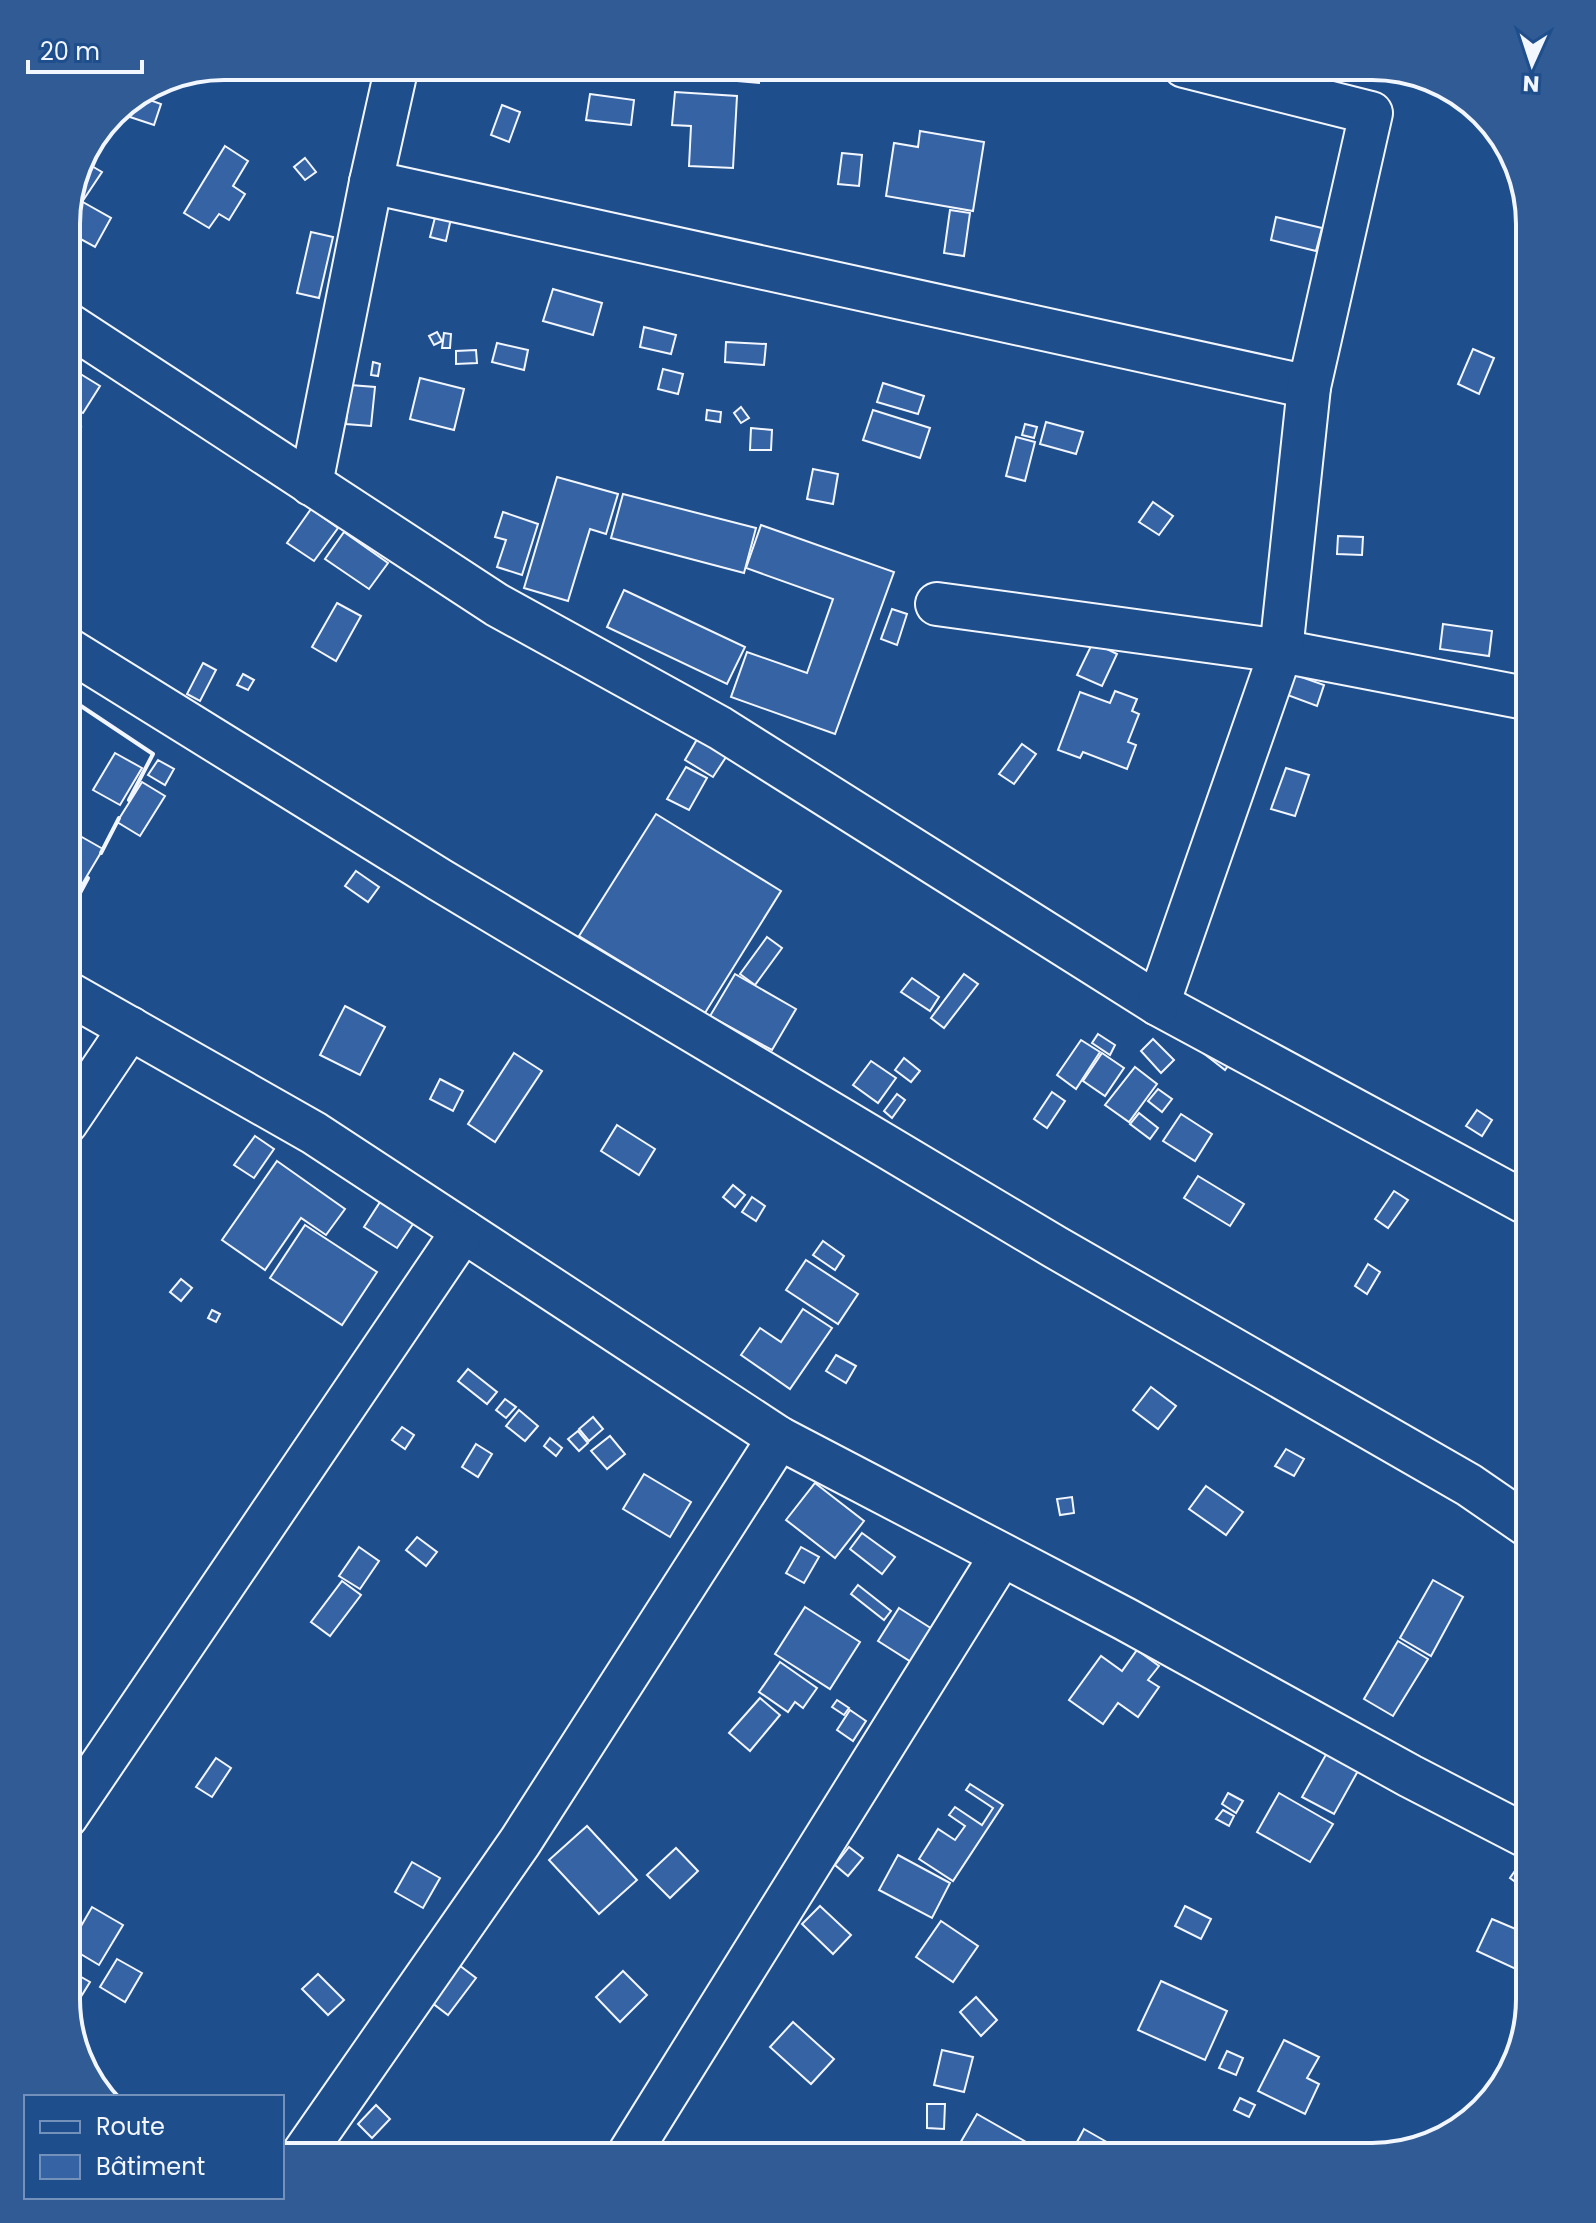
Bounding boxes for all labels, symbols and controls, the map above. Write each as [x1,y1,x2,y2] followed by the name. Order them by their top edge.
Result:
[28,24,142,74] scale bar
[1492,24,1572,104] north arrow
[40,35,100,68] text: 20 m
[1522,68,1540,99] text: N
[24,2095,284,2199] legend
[96,2110,165,2143] text: Route
[96,2150,205,2183] text: Bâtiment

